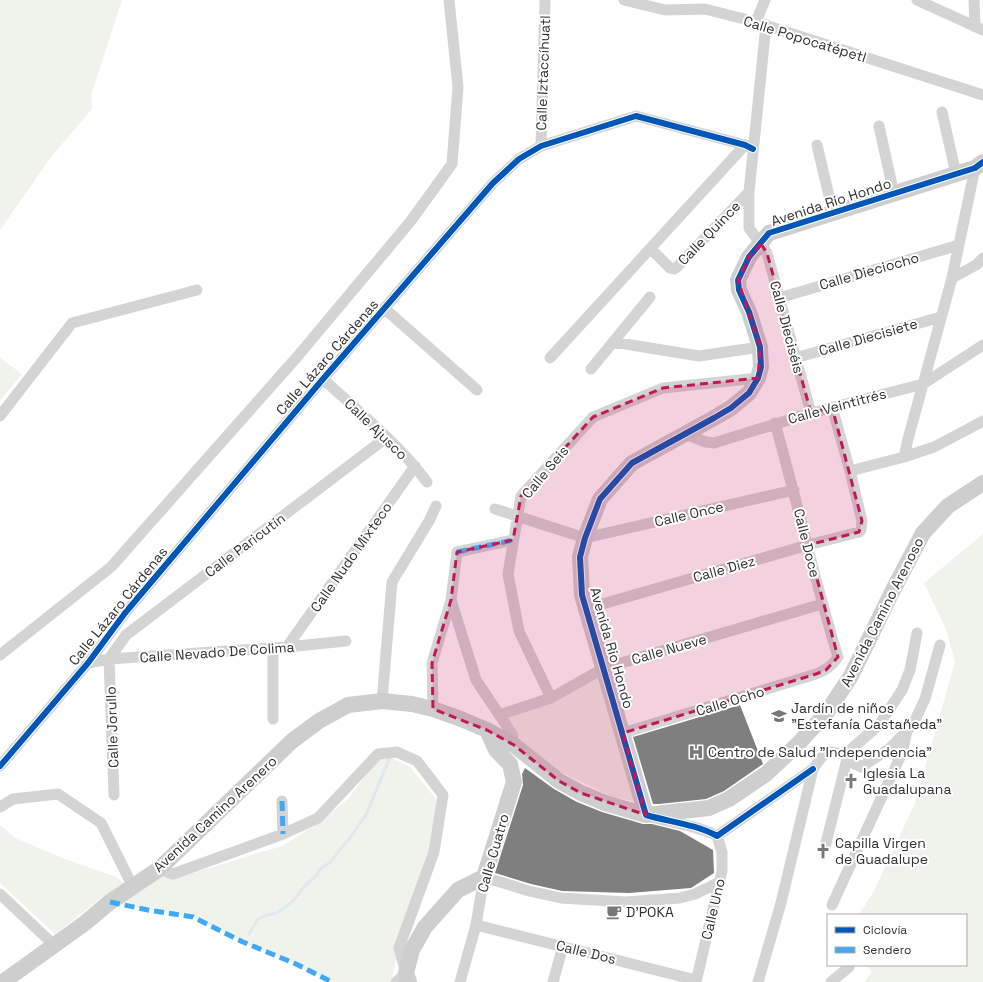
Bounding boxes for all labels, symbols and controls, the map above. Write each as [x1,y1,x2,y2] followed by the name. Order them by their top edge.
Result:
[741,12,869,66] street label: Calle Popocatépetl
[532,15,554,131] street label: Calle Iztaccíhuatl
[769,174,893,230] street label: Avenida Río Hondo
[674,197,744,269] street label: Calle Quince
[817,248,921,294] street label: Calle Dieciocho
[766,279,808,375] street label: Calle Dieciséis
[272,295,382,419] street label: Calle Lázaro Cárdenas
[817,314,919,360] street label: Calle Diecisiete
[786,384,888,428] street label: Calle Veintitrés
[341,394,411,464] street label: Calle Ajusco
[518,442,572,502] street label: Calle Seis
[653,497,725,531] street label: Calle Once
[306,498,396,616] street label: Calle Nudo Mixteco
[790,507,824,579] street label: Calle Doce
[201,509,289,581] street label: Calle Paricutín
[836,534,928,690] street label: Avenida Camino Arenoso
[65,543,171,669] street label: Calle Lázaro Cárdenas
[691,552,757,586] street label: Calle Diez
[586,585,638,711] street label: Avenida Río Hondo
[629,630,709,668] street label: Calle Nueve
[139,638,295,666] street label: Calle Nevado De Colima
[694,682,766,720] street label: Calle Ocho
[102,686,122,768] street label: Calle Jorullo
[791,699,942,733] place label: Jardín de niños "Estefanía Castañeda"
[770,707,788,725] school or university icon: Jardín de niños "Estefanía Castañeda"
[687,743,705,761] hospital icon: Centro de Salud "Independencia"
[708,743,932,761] place label: Centro de Salud "Independencia"
[149,752,281,876] street label: Avenida Camino Arenero
[863,764,951,798] place label: Iglesia La Guadalupana
[842,772,860,790] church icon: Iglesia La Guadalupana
[473,812,513,894] street label: Calle Cuatro
[835,834,928,868] place label: Capilla Virgen de Guadalupe
[814,842,832,860] church icon: Capilla Virgen de Guadalupe
[697,877,729,941] street label: Calle Uno
[605,903,623,921] cafe icon: D'POKA
[626,903,674,921] place label: D'POKA
[827,914,967,966] legend
[863,922,907,938] text: Ciclovía
[554,936,618,968] street label: Calle Dos
[863,942,911,958] text: Sendero

